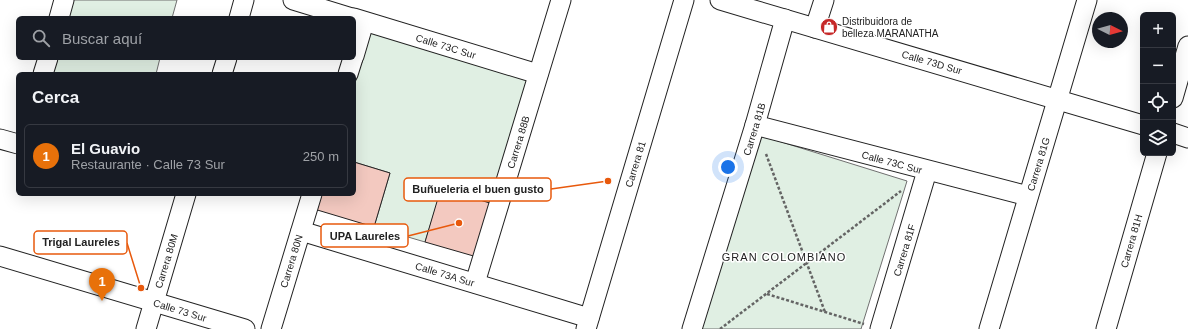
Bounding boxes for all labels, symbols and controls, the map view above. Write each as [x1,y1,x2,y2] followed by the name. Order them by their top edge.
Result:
[1092,12,1128,48] north arrow
[1140,12,1176,156] map controls
[1140,12,1176,48] button: +
[16,16,356,60] search box
[842,16,939,39] place label: Distribuidora de belleza MARANATHA
[819,17,839,37] shop icon: Distribuidora de belleza MARANATHA
[30,27,52,49] icon: search
[62,30,142,47] text: Buscar aquí
[414,32,478,61] street label: Calle 73C Sur
[1140,48,1176,84] button: −
[900,49,964,77] street label: Calle 73D Sur
[1140,84,1176,120] button: locate
[32,88,79,107] text: Cerca
[741,101,768,157] street label: Carrera 81B
[505,114,532,170] street label: Carrera 88B
[1140,120,1176,156] button: layers
[1025,136,1052,192] street label: Carrera 81G
[623,139,648,189] street label: Carrera 81
[71,140,140,157] text: El Guavio
[42,149,50,164] text: 1
[303,149,339,164] text: 250 m
[860,149,924,176] street label: Calle 73C Sur
[71,157,225,172] text: Restaurante · Calle 73 Sur
[718,157,738,177] your location
[404,178,551,201] callout: Buñueleria el buen gusto
[412,183,544,195] text: Buñueleria el buen gusto
[1119,213,1144,269] street label: Carrera 81H
[891,223,918,278] street label: Carrera 81F
[321,224,408,247] callout: UPA Laureles
[330,230,400,242] text: UPA Laureles
[34,231,127,254] callout: Trigal Laureles
[153,233,180,290] street label: Carrera 80M
[278,233,305,289] street label: Carrera 80N
[42,236,120,248] text: Trigal Laureles
[722,251,846,263] district label: GRAN COLOMBIANO
[414,260,476,289] street label: Calle 73A Sur
[89,268,115,301] pin: 1
[152,297,208,324] street label: Calle 73 Sur

